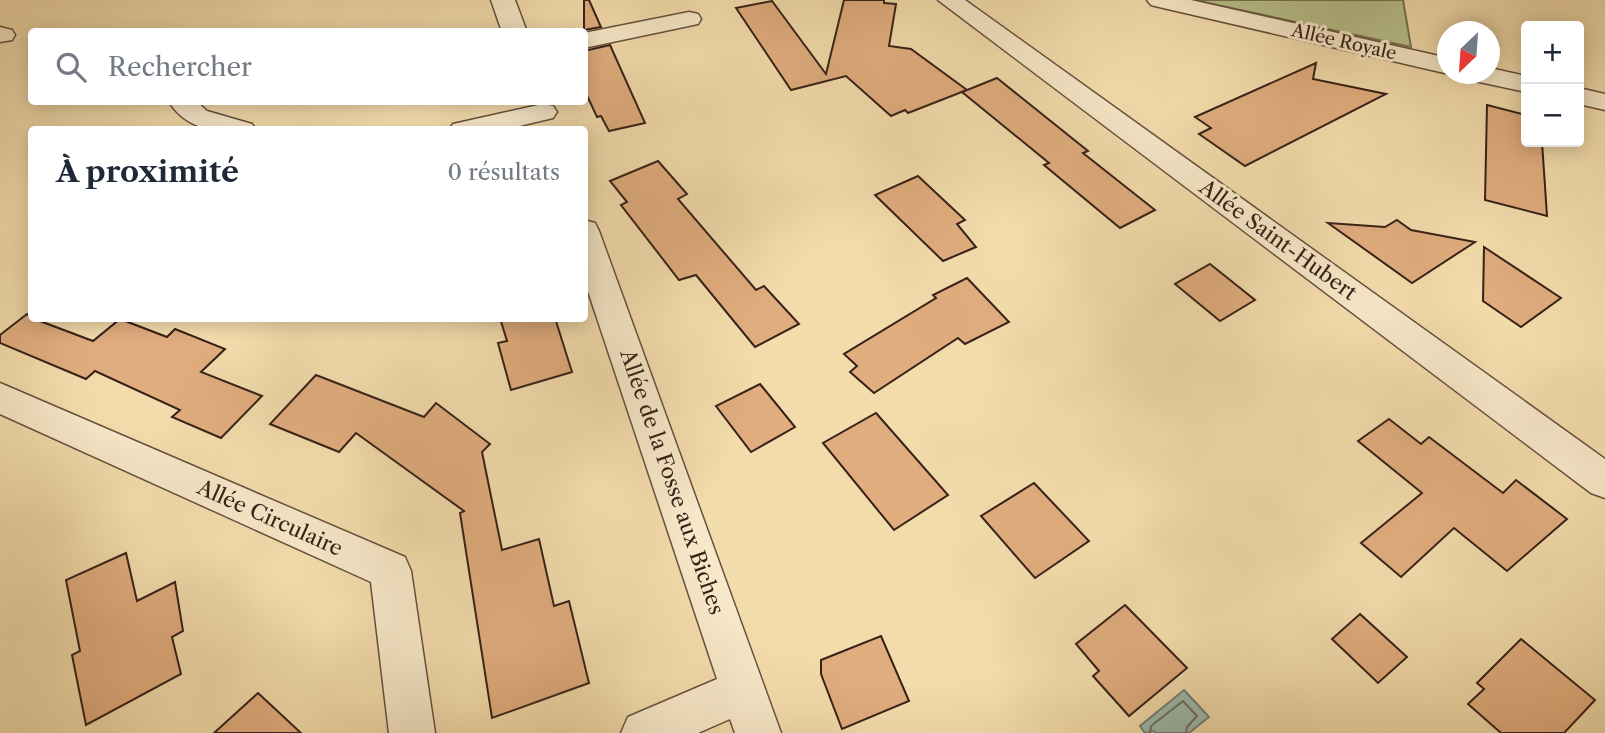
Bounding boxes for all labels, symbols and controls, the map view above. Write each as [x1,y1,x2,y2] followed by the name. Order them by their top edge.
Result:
[1288,19,1399,65] street label: Allée Royale
[1437,21,1500,84] north arrow
[1521,21,1584,147] map controls
[1521,21,1584,84] button: +
[28,28,588,105] search box
[52,48,90,86] icon: search
[108,51,252,83] text: Rechercher
[1521,84,1584,147] button: −
[56,153,239,190] text: À proximité
[448,158,560,186] text: 0 résultats
[1194,174,1362,305] street label: Allée Saint-Hubert
[615,345,730,618] street label: Allée de la Fosse aux Biches
[193,474,347,561] street label: Allée Circulaire

